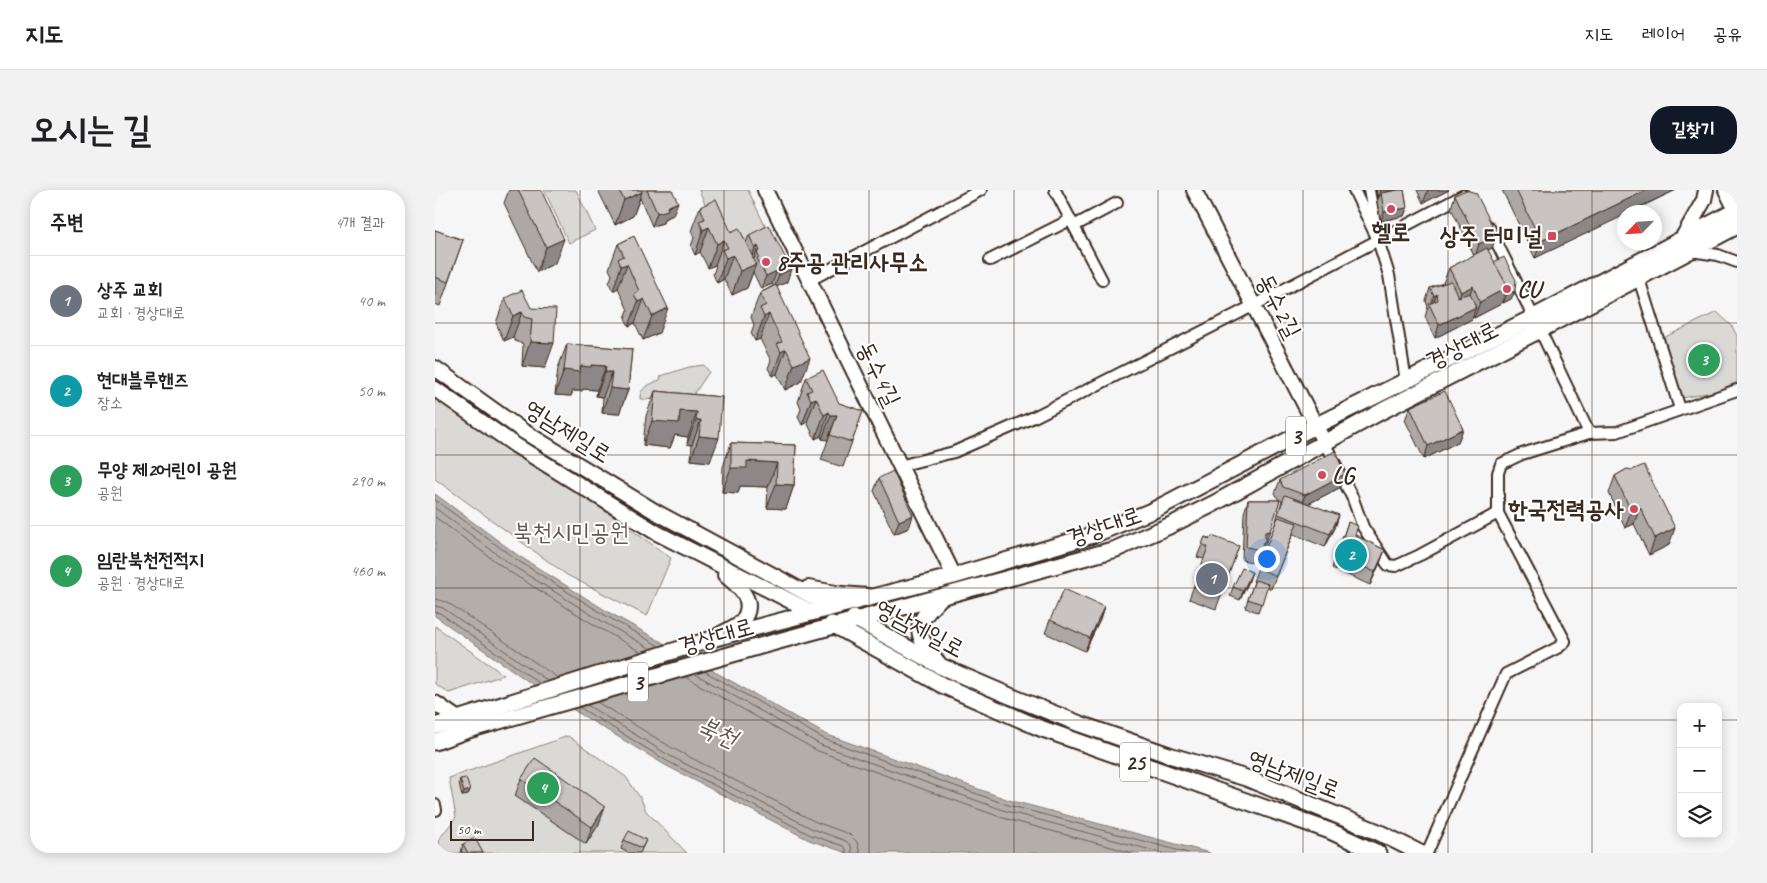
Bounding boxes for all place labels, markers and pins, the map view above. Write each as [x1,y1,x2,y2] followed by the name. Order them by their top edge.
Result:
[1385,203,1397,215] marker: 헬로
[1372,217,1410,247] place label: 헬로
[1440,221,1543,251] place label: 상주 터미널
[1546,230,1558,242] marker: 상주 터미널
[776,247,928,277] place label: 8주공 관리사무소
[760,256,772,268] marker: 8주공 관리사무소
[1517,274,1545,304] place label: CU
[1501,283,1513,295] marker: CU
[1688,341,1720,379] pin: 3
[1332,460,1357,490] place label: LG
[1316,469,1328,481] marker: LG
[1507,494,1624,524] place label: 한국전력공사
[1628,503,1640,515] marker: 한국전력공사
[1335,536,1367,574] pin: 2
[1196,560,1228,598] pin: 1
[527,769,559,807] pin: 4

